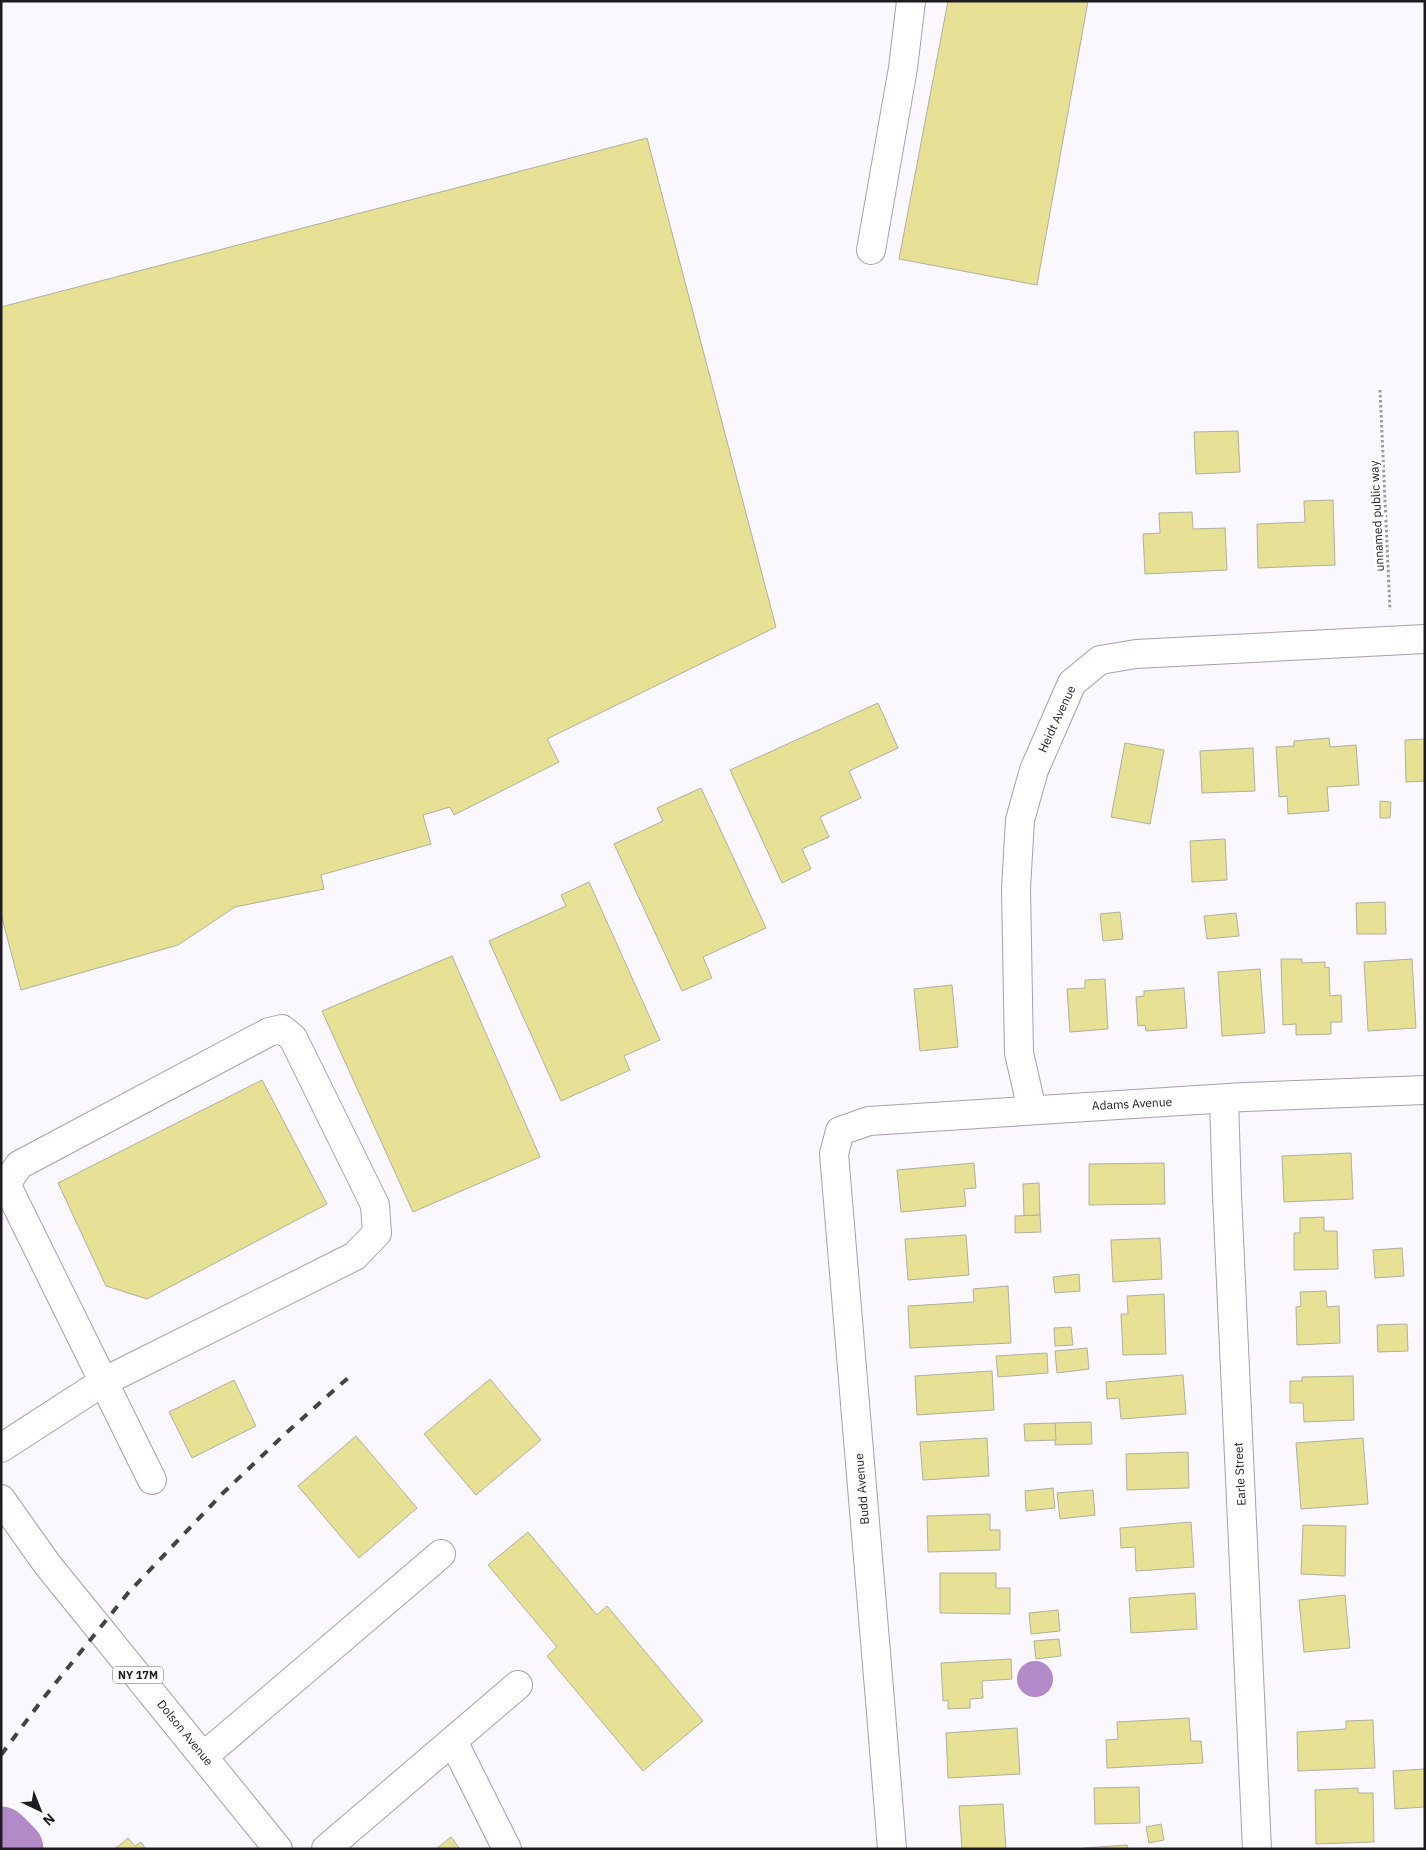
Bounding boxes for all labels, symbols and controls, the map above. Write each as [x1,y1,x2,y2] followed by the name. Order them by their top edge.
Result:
[1366,460,1387,572] street label: unnamed public way
[1035,683,1079,755] street label: Heidt Avenue
[1091,1094,1173,1113] street label: Adams Avenue
[1230,1442,1249,1506] street label: Earle Street
[851,1452,872,1525] street label: Budd Avenue
[113,1666,163,1684] road number: NY 17M
[154,1697,217,1769] street label: Dolson Avenue
[15,1785,65,1835] north arrow
[39,1809,59,1830] text: N

